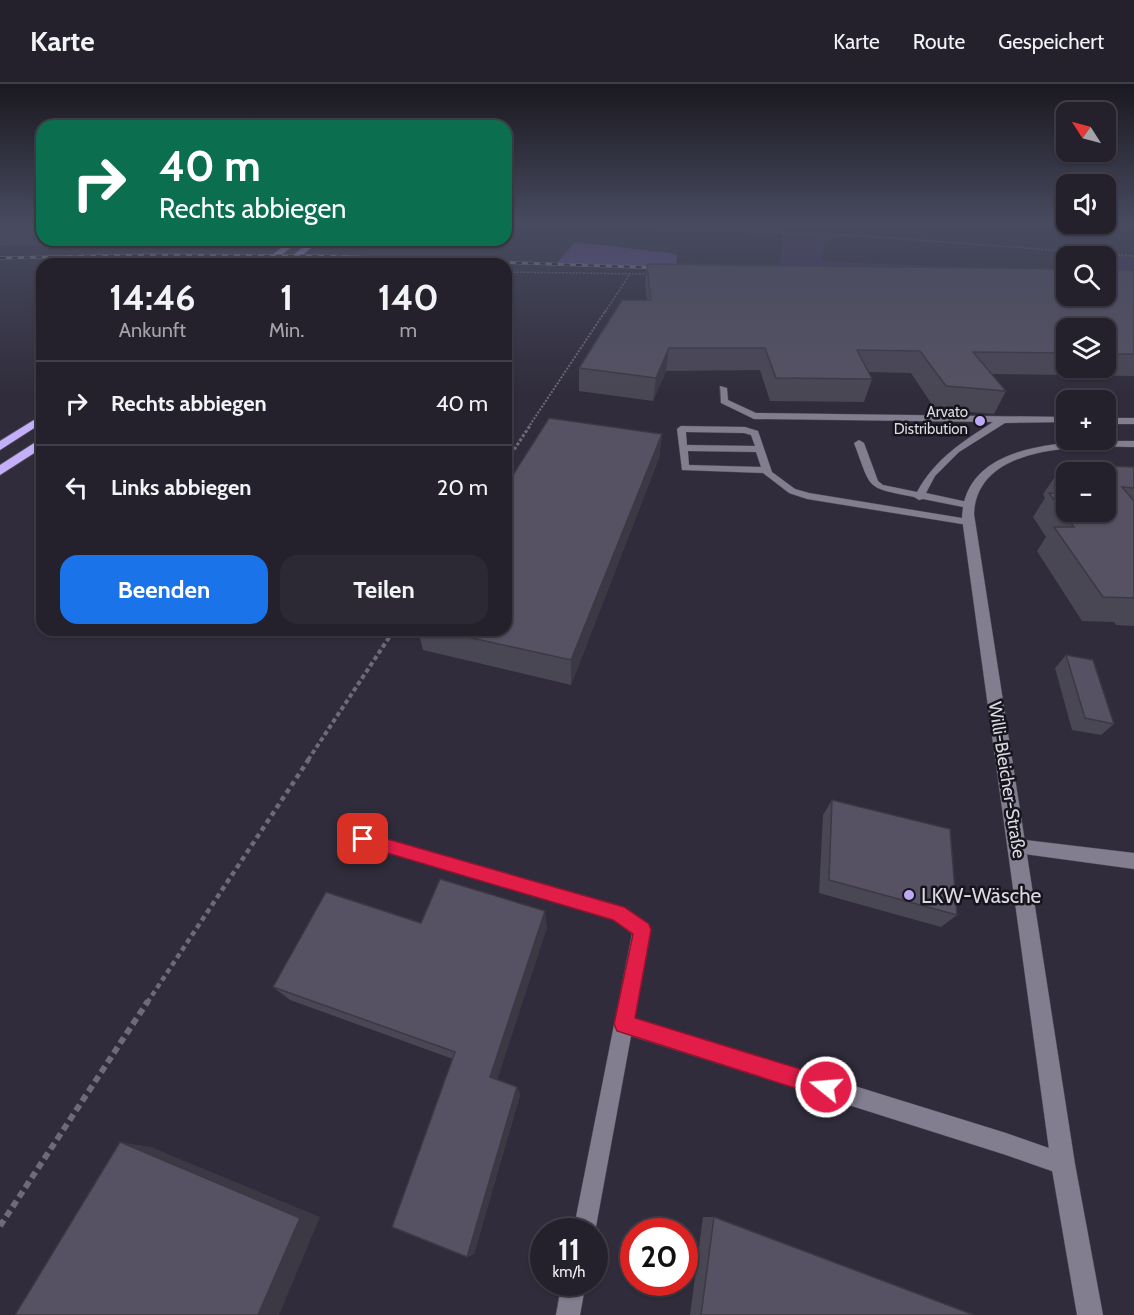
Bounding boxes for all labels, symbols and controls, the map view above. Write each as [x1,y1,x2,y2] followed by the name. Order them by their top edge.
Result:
[30,24,95,58] text: Karte
[833,29,880,54] text: Karte
[913,29,965,54] text: Route
[998,29,1104,54] text: Gespeichert
[1056,102,1116,162] north arrow
[1056,102,1116,522] map controls
[159,140,261,192] text: 40 m
[60,144,138,222] icon: right
[1056,174,1116,234] button: sound
[159,192,346,225] text: Rechts abbiegen
[1056,246,1116,306] button: search
[109,275,196,319] text: 14:46
[280,275,293,319] text: 1
[378,275,439,319] text: 140
[119,318,186,342] text: Ankunft
[269,318,304,342] text: Min.
[399,318,417,342] text: m
[1056,318,1116,378] button: layers
[60,387,93,420] icon: right
[111,390,267,417] text: Rechts abbiegen
[436,390,488,417] text: 40 m
[1056,390,1116,450] button: +
[894,403,968,438] place label: Arvato Distribution
[973,414,987,428] marker: Arvato Distribution
[1056,462,1116,522] button: −
[60,471,93,504] icon: left
[111,474,251,501] text: Links abbiegen
[437,474,488,501] text: 20 m
[60,555,268,624] button: Beenden
[280,555,488,624] button: Teilen
[984,700,1030,860] street label: Willi-Bleicher-Straße
[337,813,388,864] pin
[346,822,379,855] icon: arrive
[921,883,1042,908] place label: LKW-Wäsche
[902,888,916,902] marker: LKW-Wäsche
[794,1055,858,1119] position arrow
[620,1218,698,1296] speed limit sign: 20
[558,1231,580,1268] text: 11
[553,1263,585,1281] text: km/h

